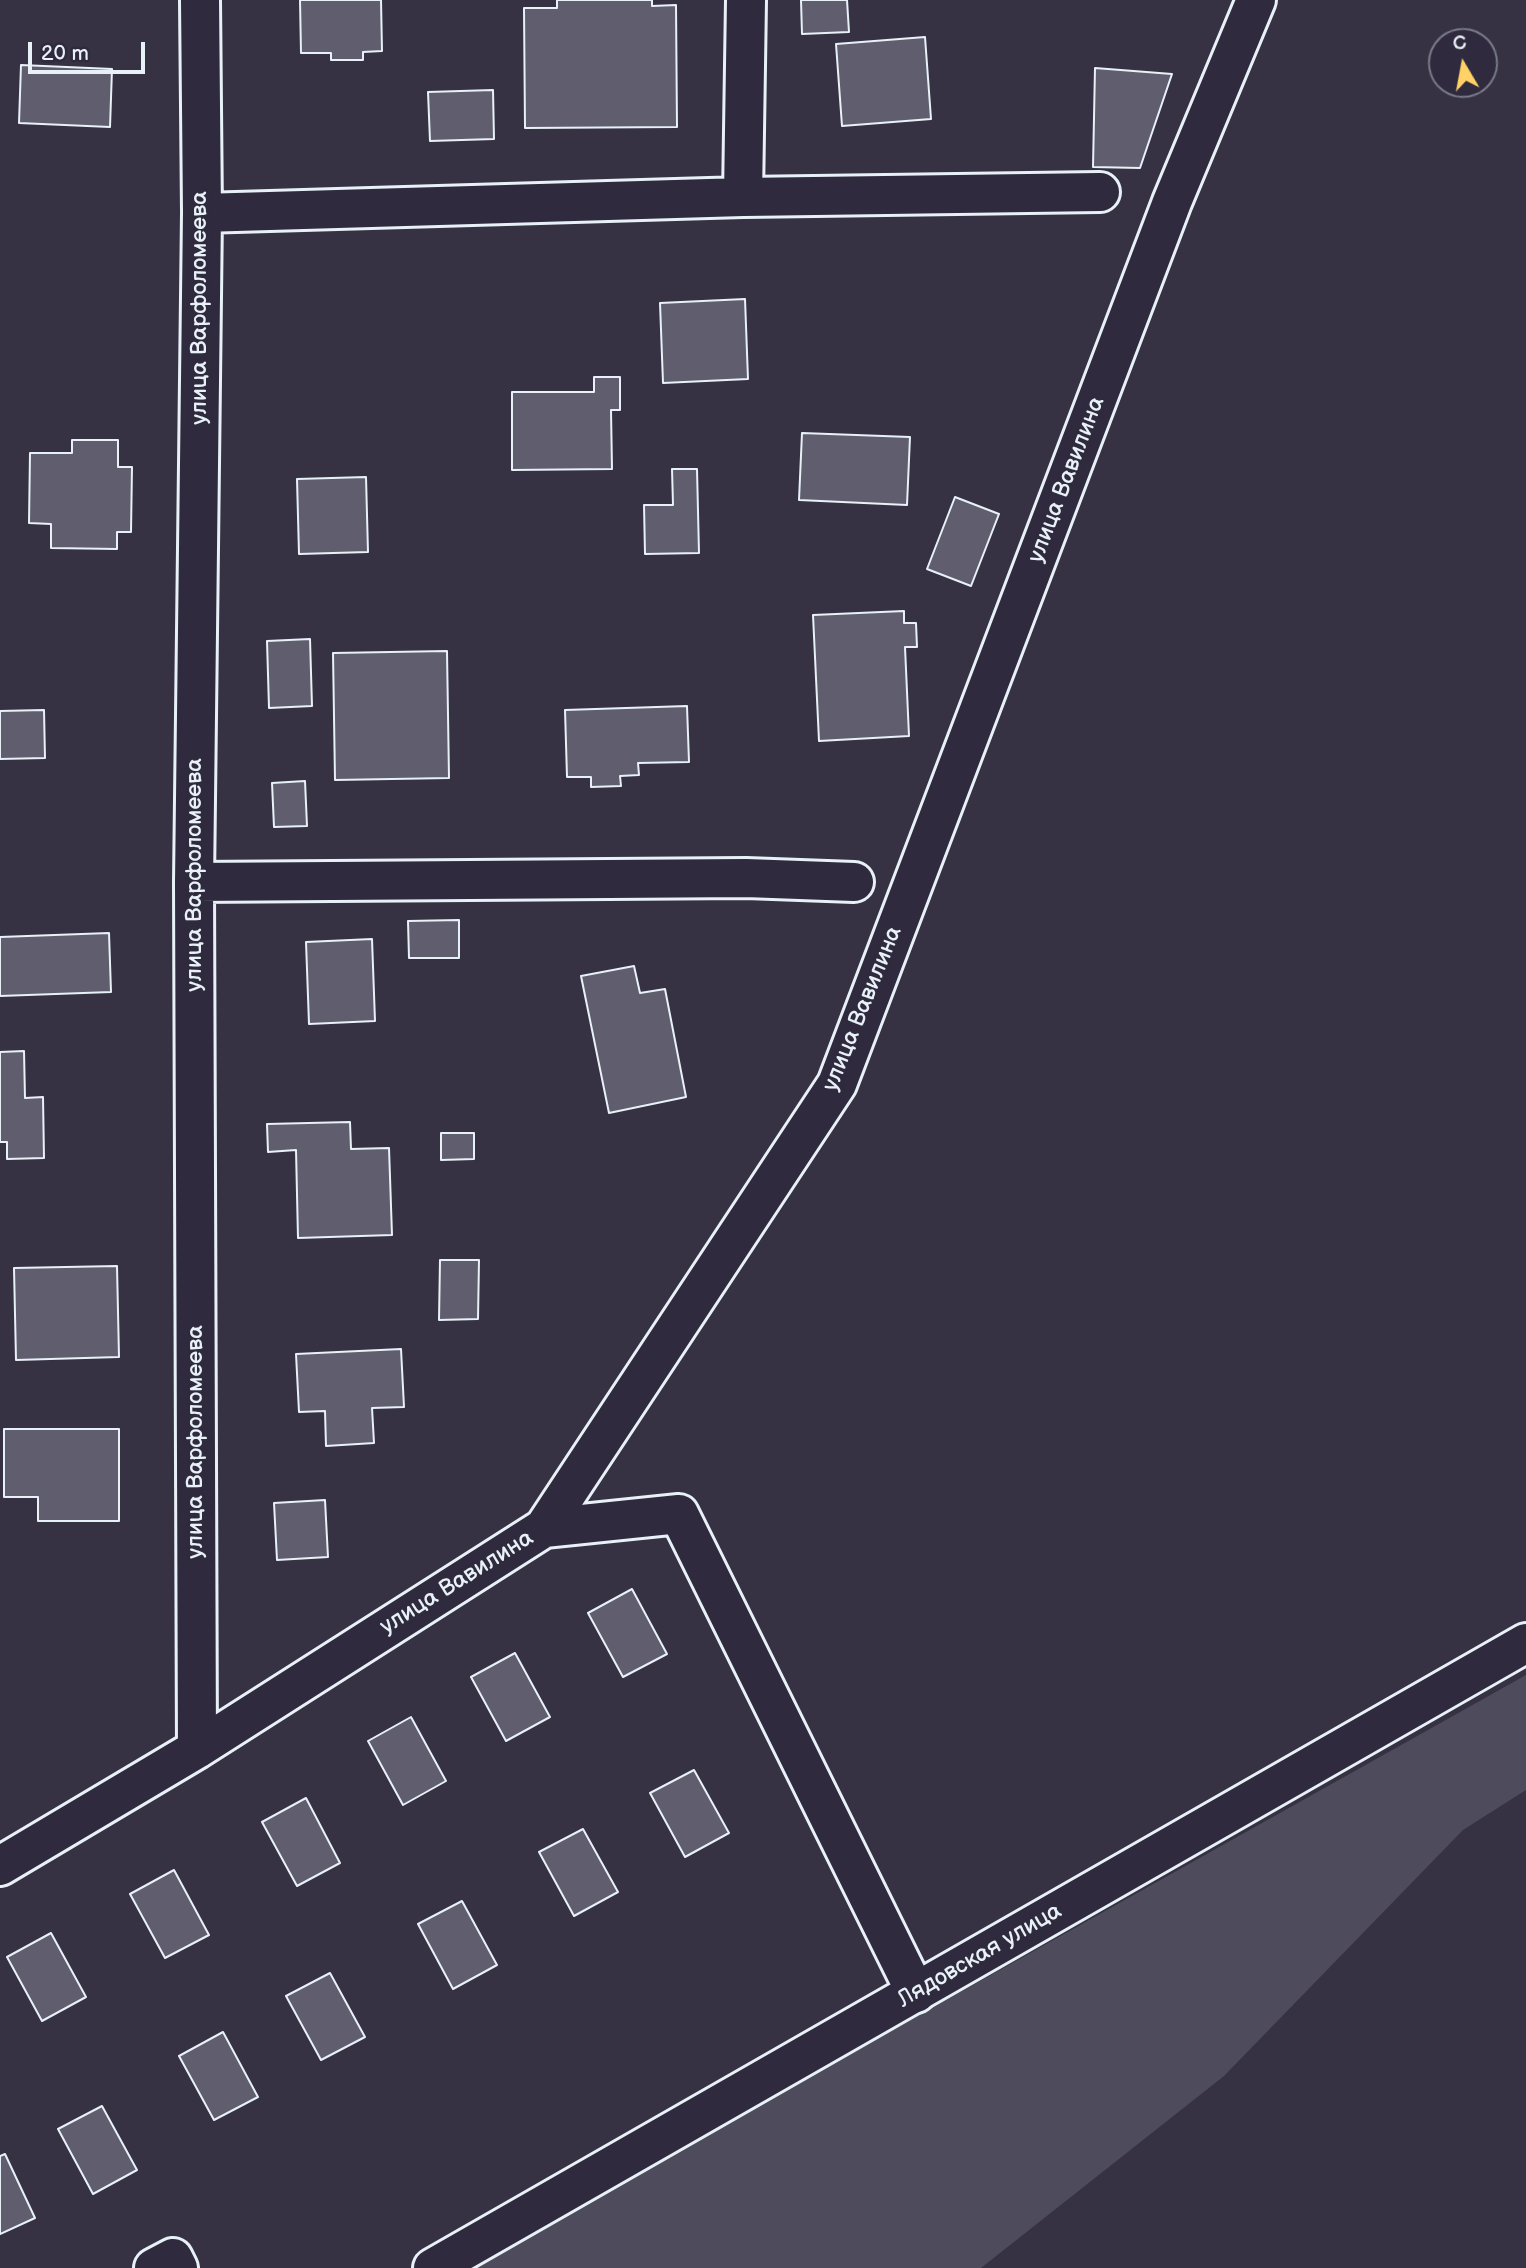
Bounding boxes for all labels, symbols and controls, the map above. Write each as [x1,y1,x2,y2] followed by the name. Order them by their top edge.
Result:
[32,28,149,72] scale bar
[1428,28,1498,98] north arrow
[1451,31,1468,56] text: С
[41,41,89,66] text: 20 m
[186,191,214,425] street label: улица Варфоломеева
[1023,393,1111,567] street label: улица Вавилина
[181,758,209,992] street label: улица Варфоломеева
[817,923,909,1095] street label: улица Вавилина
[182,1325,210,1559] street label: улица Варфоломеева
[375,1525,539,1641] street label: улица Вавилина
[893,1898,1067,2014] street label: Лядовская улица

